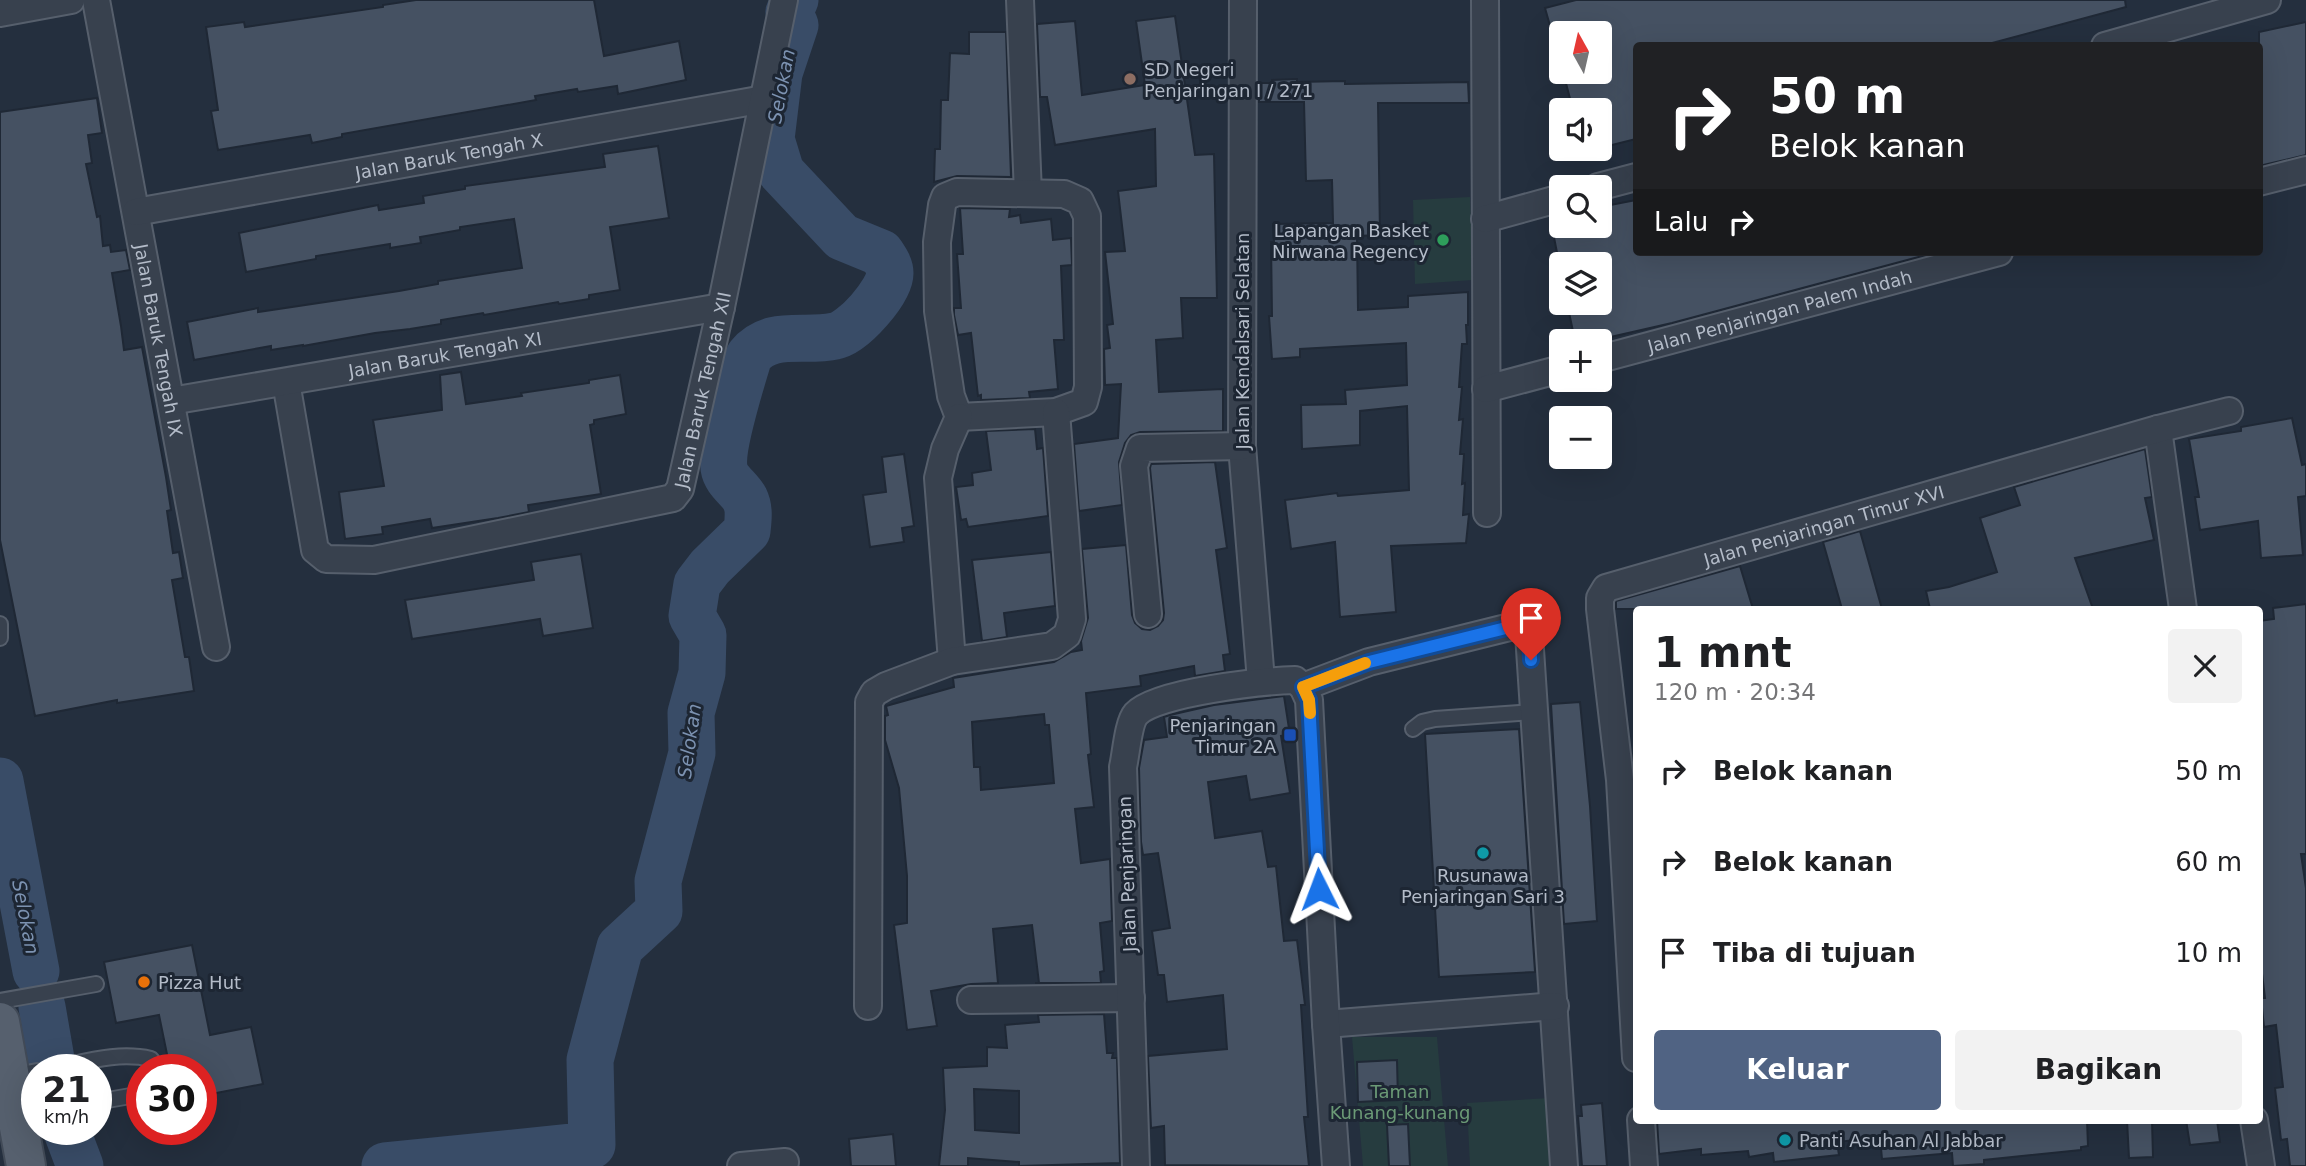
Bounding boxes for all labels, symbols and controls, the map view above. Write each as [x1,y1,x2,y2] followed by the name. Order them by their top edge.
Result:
[1549,21,1612,84] north arrow
[1549,21,1612,469] map controls
[763,47,799,125] water label: Selokan
[1144,59,1313,101] place label: SD Negeri Penjaringan I / 271
[1769,68,1905,125] text: 50 m
[1654,70,1745,161] icon: right
[1122,71,1138,87] marker: SD Negeri Penjaringan I / 271
[1549,98,1612,161] button: sound
[1769,127,1966,165] text: Belok kanan
[352,128,545,183] street label: Jalan Baruk Tengah X
[1549,175,1612,238] button: search
[1722,203,1760,241] icon: right
[1654,207,1708,237] text: Lalu
[1272,220,1429,262] place label: Lapangan Basket Nirwana Regency
[1435,232,1451,248] marker: Lapangan Basket Nirwana Regency
[1232,233,1253,450] street label: Jalan Kendalsari Selatan
[131,241,187,438] street label: Jalan Baruk Tengah IX
[1549,252,1612,315] button: layers
[1644,265,1914,357] street label: Jalan Penjaringan Palem Indah
[670,290,734,491] street label: Jalan Baruk Tengah XII
[346,327,543,381] street label: Jalan Baruk Tengah XI
[1549,329,1612,392] button: +
[1549,406,1612,469] button: −
[1700,481,1947,570] street label: Jalan Penjaringan Timur XVI
[1501,588,1561,660] pin
[1512,599,1550,637] icon: arrive
[1654,628,1792,677] text: 1 mnt
[2168,629,2242,703] button: close
[1654,679,1816,705] text: 120 m · 20:34
[673,702,705,780] water label: Selokan
[1170,715,1277,757] place label: Penjaringan Timur 2A
[1282,727,1298,743] marker: Penjaringan Timur 2A
[1654,752,1692,790] icon: right
[1713,756,1893,786] text: Belok kanan
[2175,756,2242,786] text: 50 m
[1114,796,1140,953] street label: Jalan Penjaringan
[1654,843,1692,881] icon: right
[1475,845,1491,861] marker: Rusunawa Penjaringan Sari 3
[1713,847,1893,877] text: Belok kanan
[2175,847,2242,877] text: 60 m
[1282,852,1356,926] position arrow
[1401,865,1565,907] place label: Rusunawa Penjaringan Sari 3
[8,878,44,956] water label: Selokan
[1654,934,1692,972] icon: arrive
[1713,938,1916,968] text: Tiba di tujuan
[2175,938,2242,968] text: 10 m
[158,972,241,993] place label: Pizza Hut
[136,974,152,990] marker: Pizza Hut
[1654,1030,1941,1110] button: Keluar
[1955,1030,2242,1110] button: Bagikan
[126,1054,217,1145] speed limit sign: 30
[42,1070,91,1110] text: 21
[1330,1081,1470,1123] park label: Taman Kunang-kunang
[44,1106,89,1127] text: km/h
[1799,1130,2003,1151] place label: Panti Asuhan Al Jabbar
[1777,1132,1793,1148] marker: Panti Asuhan Al Jabbar

